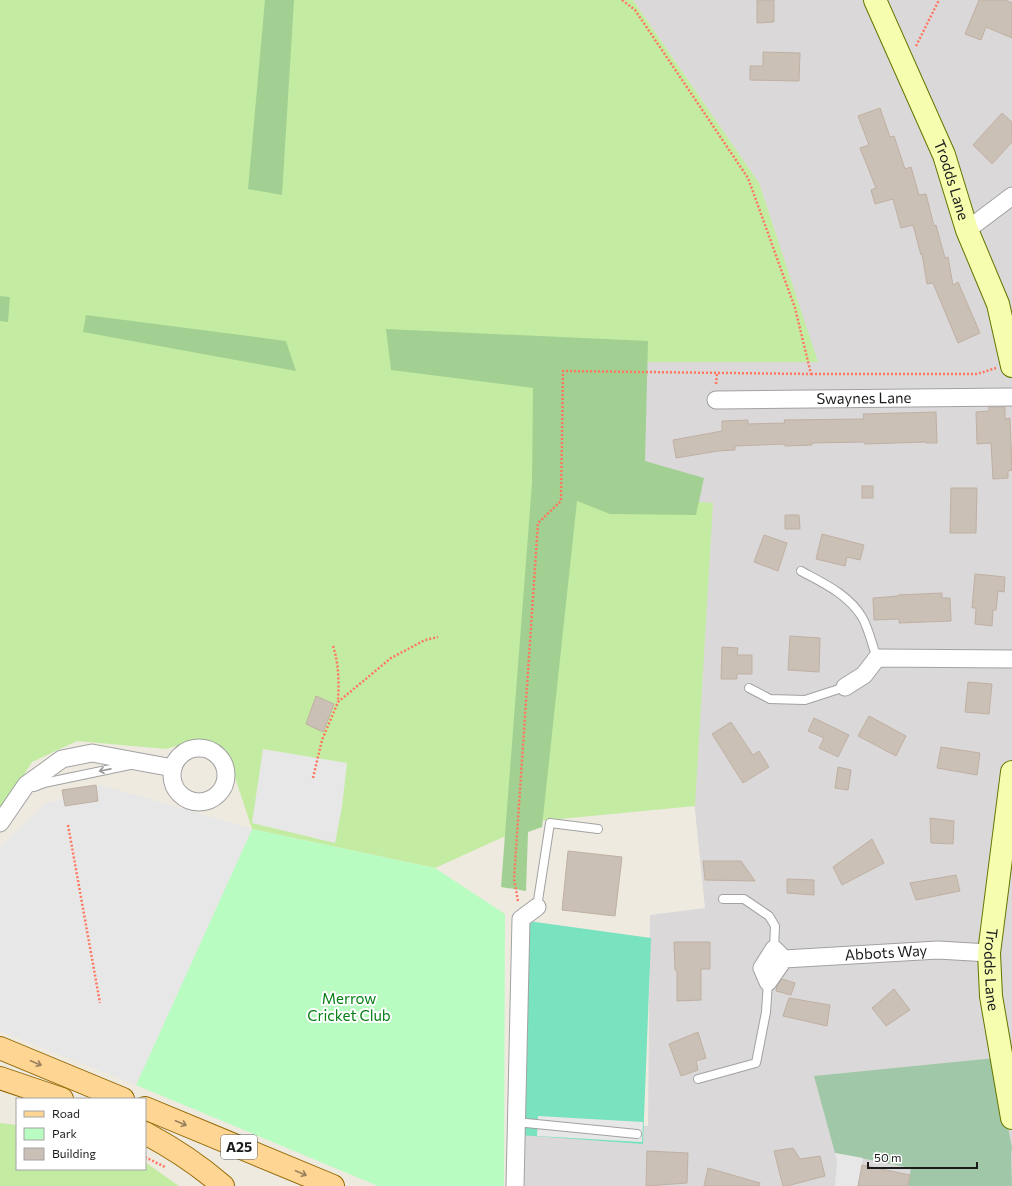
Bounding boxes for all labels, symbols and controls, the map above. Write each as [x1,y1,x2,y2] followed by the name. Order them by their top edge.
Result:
[931,137,973,222] street label: Trodds Lane
[816,388,912,407] street label: Swaynes Lane
[99,767,112,775] one-way arrow
[981,927,1003,1012] street label: Trodds Lane
[844,941,928,963] street label: Abbots Way
[307,989,391,1024] park label: Merrow Cricket Club
[30,1060,42,1067] one-way arrow
[16,1098,146,1170] legend
[52,1106,80,1120] text: Road
[175,1120,187,1127] one-way arrow
[52,1126,78,1140] text: Park
[221,1135,257,1159] road number: A25
[868,1144,977,1170] scale bar
[52,1146,96,1160] text: Building
[874,1150,902,1164] text: 50 m
[295,1170,307,1177] one-way arrow

